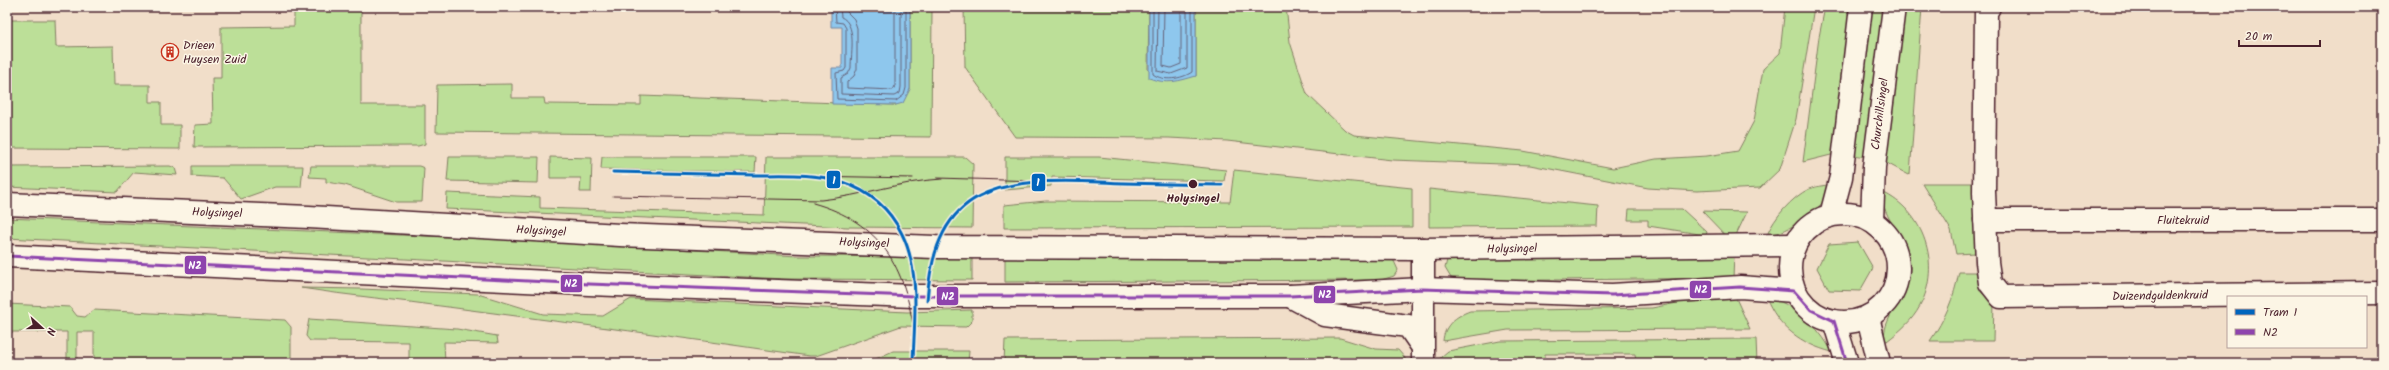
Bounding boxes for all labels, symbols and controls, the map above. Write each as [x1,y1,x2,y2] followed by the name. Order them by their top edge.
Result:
[2239,22,2320,48] scale bar
[2245,27,2273,46] text: 20 m
[183,36,247,69] place label: Drieen Huysen Zuid
[160,42,180,62] building icon: Drieen Huysen Zuid
[1866,77,1894,151] street label: Churchillsingel
[826,170,841,189] line badge: 1
[832,172,836,190] text: 1
[1031,173,1046,192] line badge: 1
[1036,174,1040,192] text: 1
[1187,178,1199,190] marker: Holysingel
[1167,189,1220,208] place label: Holysingel
[191,203,243,223] street label: Holysingel
[2157,211,2210,230] street label: Fluitekruid
[515,220,567,242] street label: Holysingel
[838,233,890,253] street label: Holysingel
[1487,239,1537,259] street label: Holysingel
[184,255,207,275] line badge: N2
[188,257,202,275] text: N2
[560,274,583,293] line badge: N2
[564,275,578,293] text: N2
[1689,280,1712,299] line badge: N2
[1694,281,1708,299] text: N2
[1313,285,1336,304] line badge: N2
[936,286,959,306] line badge: N2
[1318,286,1332,304] text: N2
[2112,286,2209,306] street label: Duizendguldenkruid
[941,288,955,306] text: N2
[2227,296,2367,348] legend
[2263,303,2297,322] text: Tram 1
[22,308,62,348] north arrow
[2263,323,2278,342] text: N2
[41,325,60,338] text: N

